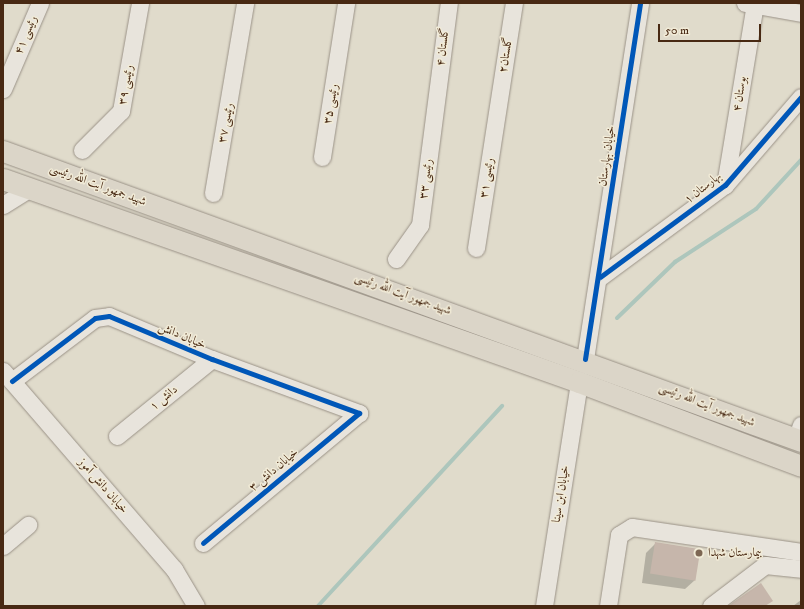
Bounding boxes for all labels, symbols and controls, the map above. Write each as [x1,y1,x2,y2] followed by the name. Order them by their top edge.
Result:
[11,14,41,56] street label: رئیسی ۴۱
[660,16,763,42] scale bar
[665,23,689,38] text: 50 m
[434,27,452,67] street label: گلستان ۴
[496,36,516,74] street label: گلستان۲
[115,64,137,106] street label: رئیسی ۳۹
[730,75,750,113] street label: بوستان ۴
[320,83,342,125] street label: رئیسی ۳۵
[215,102,237,144] street label: رئیسی ۳۷
[596,125,618,187] street label: خیابان بهارستان
[477,157,497,199] street label: رئیسی ۳۱
[416,158,436,200] street label: رئیسی ۳۳
[48,161,148,209] street label: شهید جمهور آیت الله رئیسی
[682,169,724,207] street label: بهارستان ۱
[353,270,453,318] street label: شهید جمهور آیت الله رئیسی
[156,320,208,352] street label: خیابان دانش
[657,380,757,430] street label: شهید جمهور آیت الله رئیسی
[147,382,181,414] street label: دانش ۱
[246,445,302,495] street label: خیابان دانش ۳
[75,455,131,517] street label: خیابان دانش آموز
[549,464,573,524] street label: خیابان ابن سینا
[708,546,762,560] place label: بیمارستان شهدا
[693,547,705,559] marker: بیمارستان شهدا

